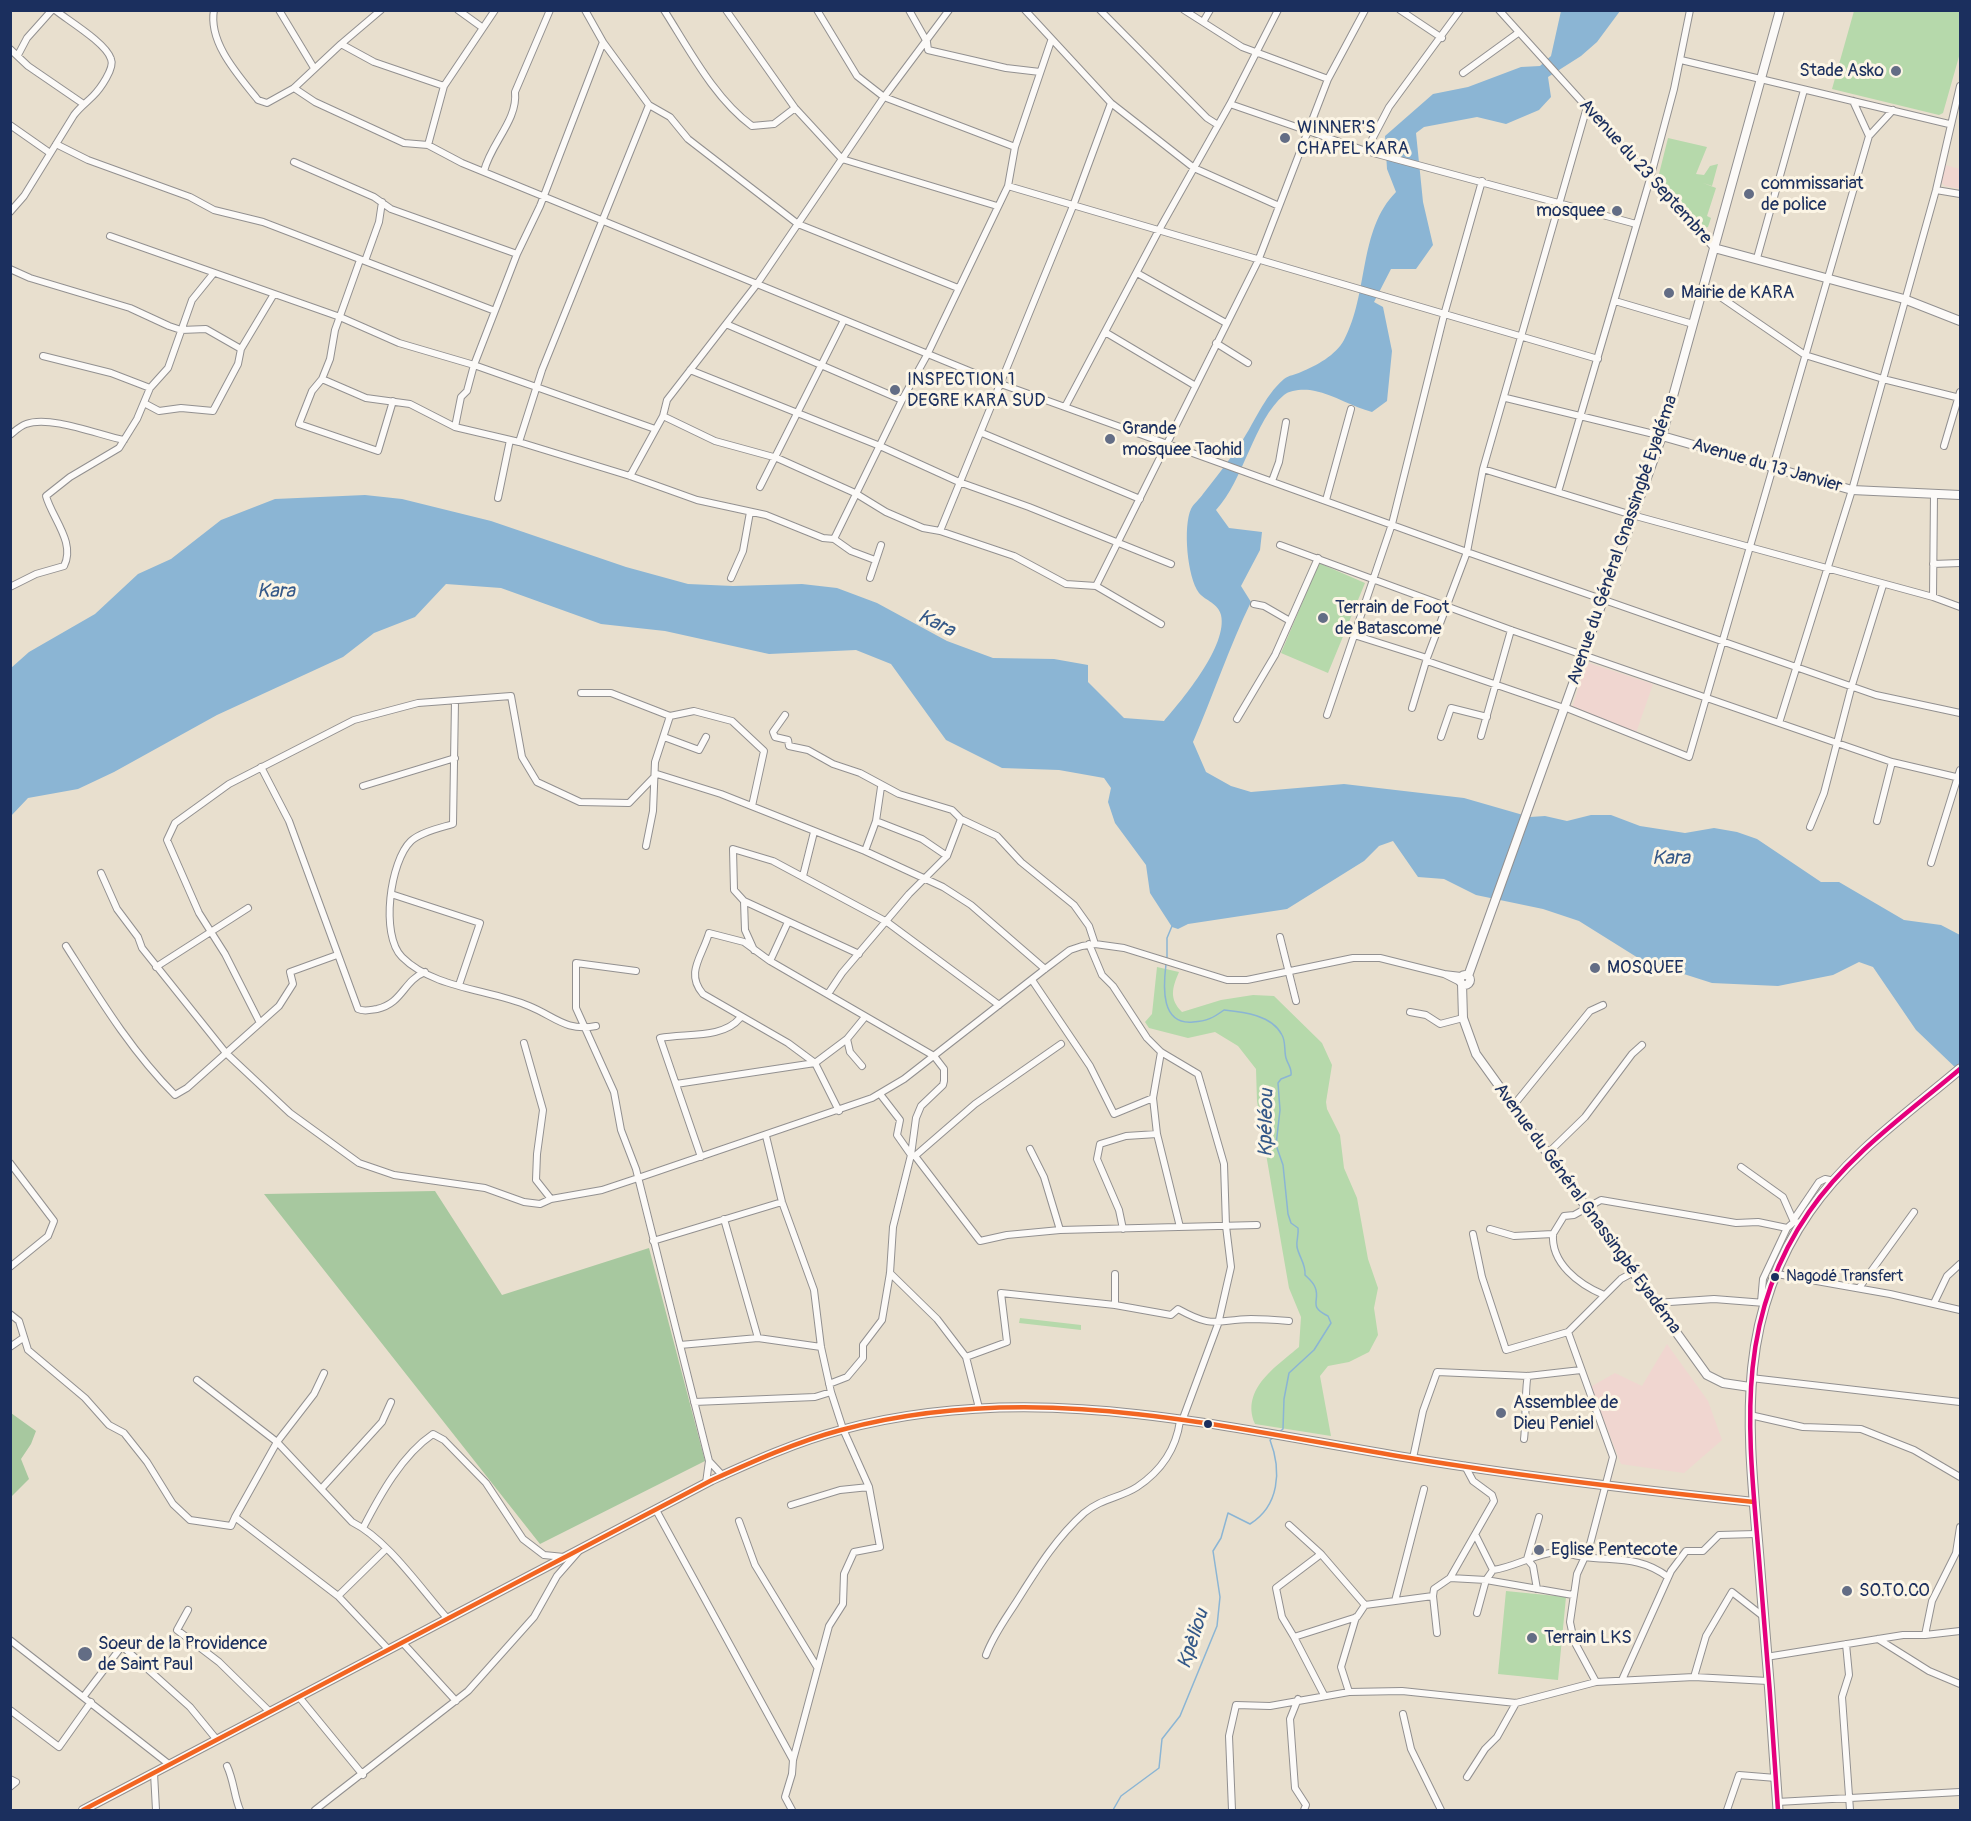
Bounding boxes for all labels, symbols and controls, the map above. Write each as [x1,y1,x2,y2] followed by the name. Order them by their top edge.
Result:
[1799,60,1884,82] place label: Stade Asko
[1889,64,1903,78] marker: Stade Asko
[1574,95,1716,249] street label: Avenue du 23 Septembre
[1297,117,1409,160] place label: WINNER'S CHAPEL KARA
[1278,131,1292,145] marker: WINNER'S CHAPEL KARA
[1761,173,1864,216] place label: commissariat de police
[1742,187,1756,201] marker: commissariat de police
[1536,200,1605,222] place label: mosquee
[1610,204,1624,218] marker: mosquee
[1681,282,1794,304] place label: Mairie de KARA
[1662,286,1676,300] marker: Mairie de KARA
[907,369,1046,412] place label: INSPECTION 1 DEGRE KARA SUD
[888,383,902,397] marker: INSPECTION 1 DEGRE KARA SUD
[1563,392,1683,688] street label: Avenue du Général Gnassingbé Eyadéma
[1122,418,1242,460] place label: Grande mosquee Taohid
[1103,432,1117,446] marker: Grande mosquee Taohid
[1689,434,1845,498] street label: Avenue du 13 Janvier
[257,580,295,604] water label: Kara
[1335,597,1449,640] place label: Terrain de Foot de Batascome
[914,605,958,643] water label: Kara
[1316,611,1330,625] marker: Terrain de Foot de Batascome
[1652,847,1690,871] water label: Kara
[1607,957,1684,979] place label: MOSQUEE
[1588,961,1602,975] marker: MOSQUEE
[1489,1079,1685,1339] street label: Avenue du Général Gnassingbé Eyadéma
[1254,1089,1280,1157] water label: Kpéléou
[1786,1267,1903,1287] place label: Nagodé Transfert
[1769,1271,1781,1283] marker: Nagodé Transfert
[1513,1392,1618,1434] place label: Assemblee de Dieu Peniel
[1494,1406,1508,1420] marker: Assemblee de Dieu Peniel
[1202,1418,1214,1430] unlabelled marker
[1551,1539,1677,1561] place label: Eglise Pentecote
[1532,1543,1546,1557] marker: Eglise Pentecote
[1859,1580,1930,1602] place label: SO.TO.CO
[1840,1584,1854,1598] marker: SO.TO.CO
[1173,1606,1215,1672] water label: Kpèliou
[1544,1627,1632,1649] place label: Terrain LKS
[1525,1631,1539,1645] marker: Terrain LKS
[98,1633,267,1676] place label: Soeur de la Providence de Saint Paul
[76,1645,94,1663] marker: Soeur de la Providence de Saint Paul

